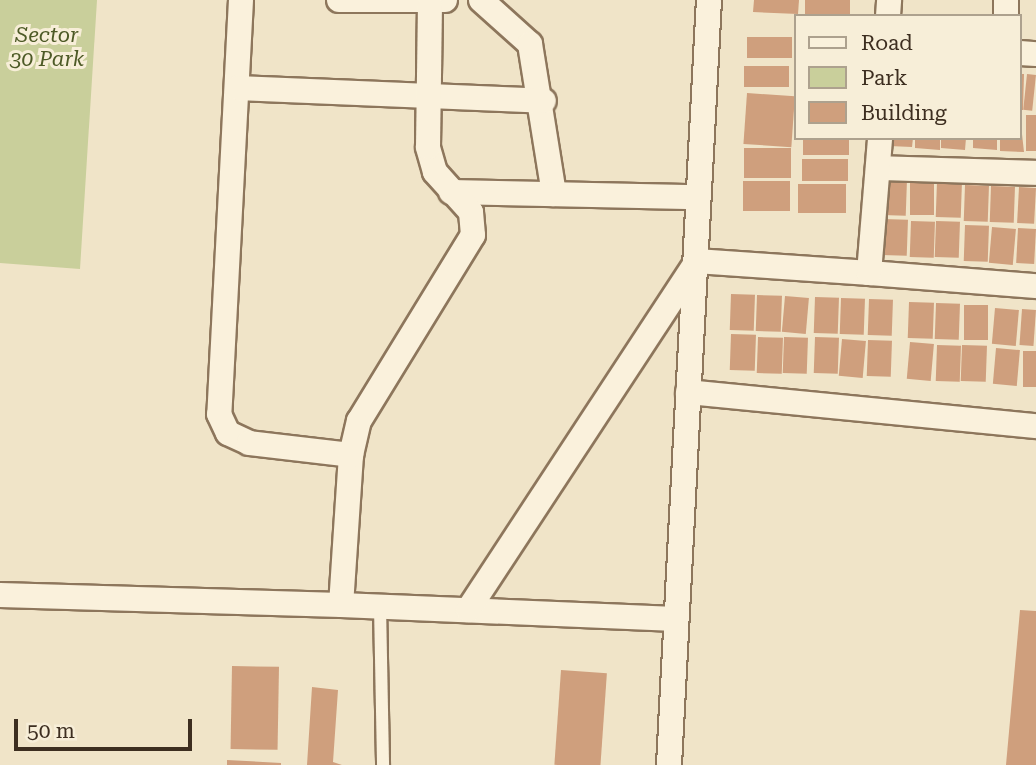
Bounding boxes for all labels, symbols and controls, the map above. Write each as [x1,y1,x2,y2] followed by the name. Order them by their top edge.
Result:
[794,14,1022,140] legend
[10,22,84,72] park label: Sector 30 Park
[861,31,913,55] text: Road
[861,66,907,90] text: Park
[861,101,947,125] text: Building
[18,706,196,750] scale bar
[27,719,75,743] text: 50 m

